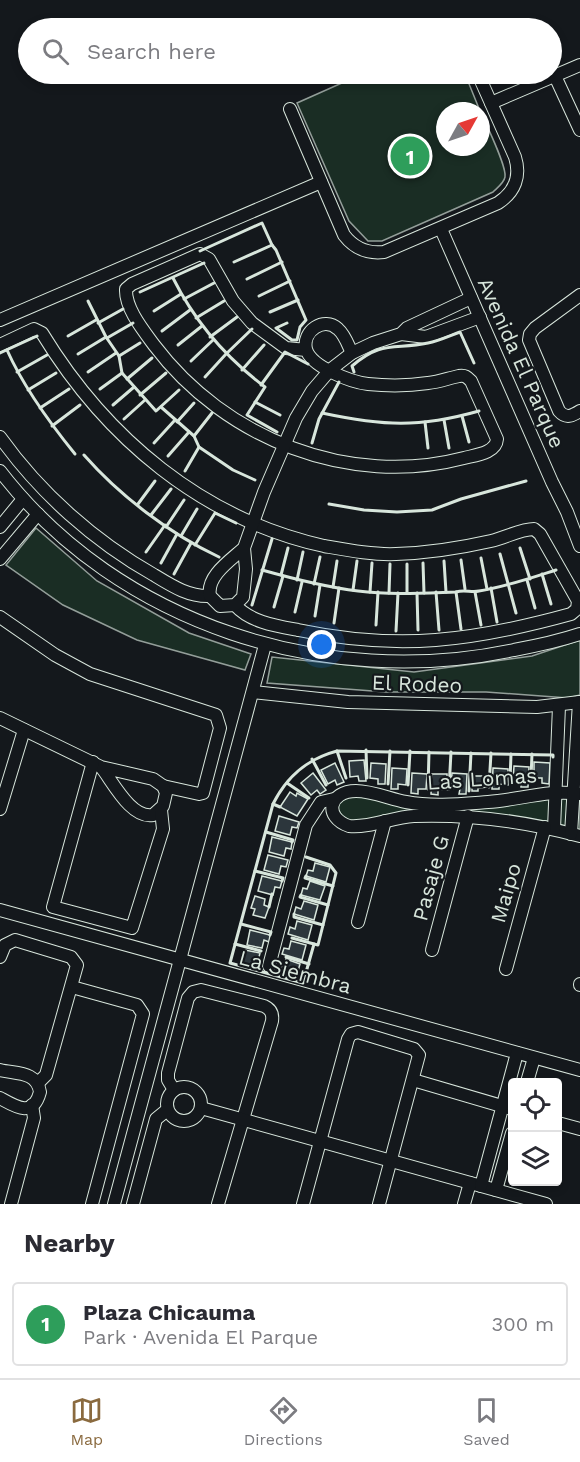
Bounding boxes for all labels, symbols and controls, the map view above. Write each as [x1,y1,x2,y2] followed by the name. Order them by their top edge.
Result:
[18,18,562,84] search box
[39,35,72,68] icon: search
[87,39,216,64] text: Search here
[436,102,490,156] north arrow
[390,134,430,178] pin: 1
[473,274,570,452] street label: Avenida El Parque
[307,630,336,659] your location
[371,669,463,698] street label: El Rodeo
[426,762,538,795] street label: Las Lomas
[407,832,454,923] street label: Pasaje G
[485,860,526,926] street label: Maipo
[236,944,354,999] street label: La Siembra
[508,1078,562,1186] map controls
[508,1078,562,1132] button: locate
[508,1132,562,1186] button: layers
[24,1228,115,1258] text: Nearby
[83,1300,255,1325] text: Plaza Chicauma
[41,1312,50,1336] text: 1
[492,1312,554,1336] text: 300 m
[83,1325,318,1349] text: Park · Avenida El Parque
[70,1394,103,1449] tab: Map
[244,1394,323,1449] tab: Directions
[463,1394,510,1449] tab: Saved

